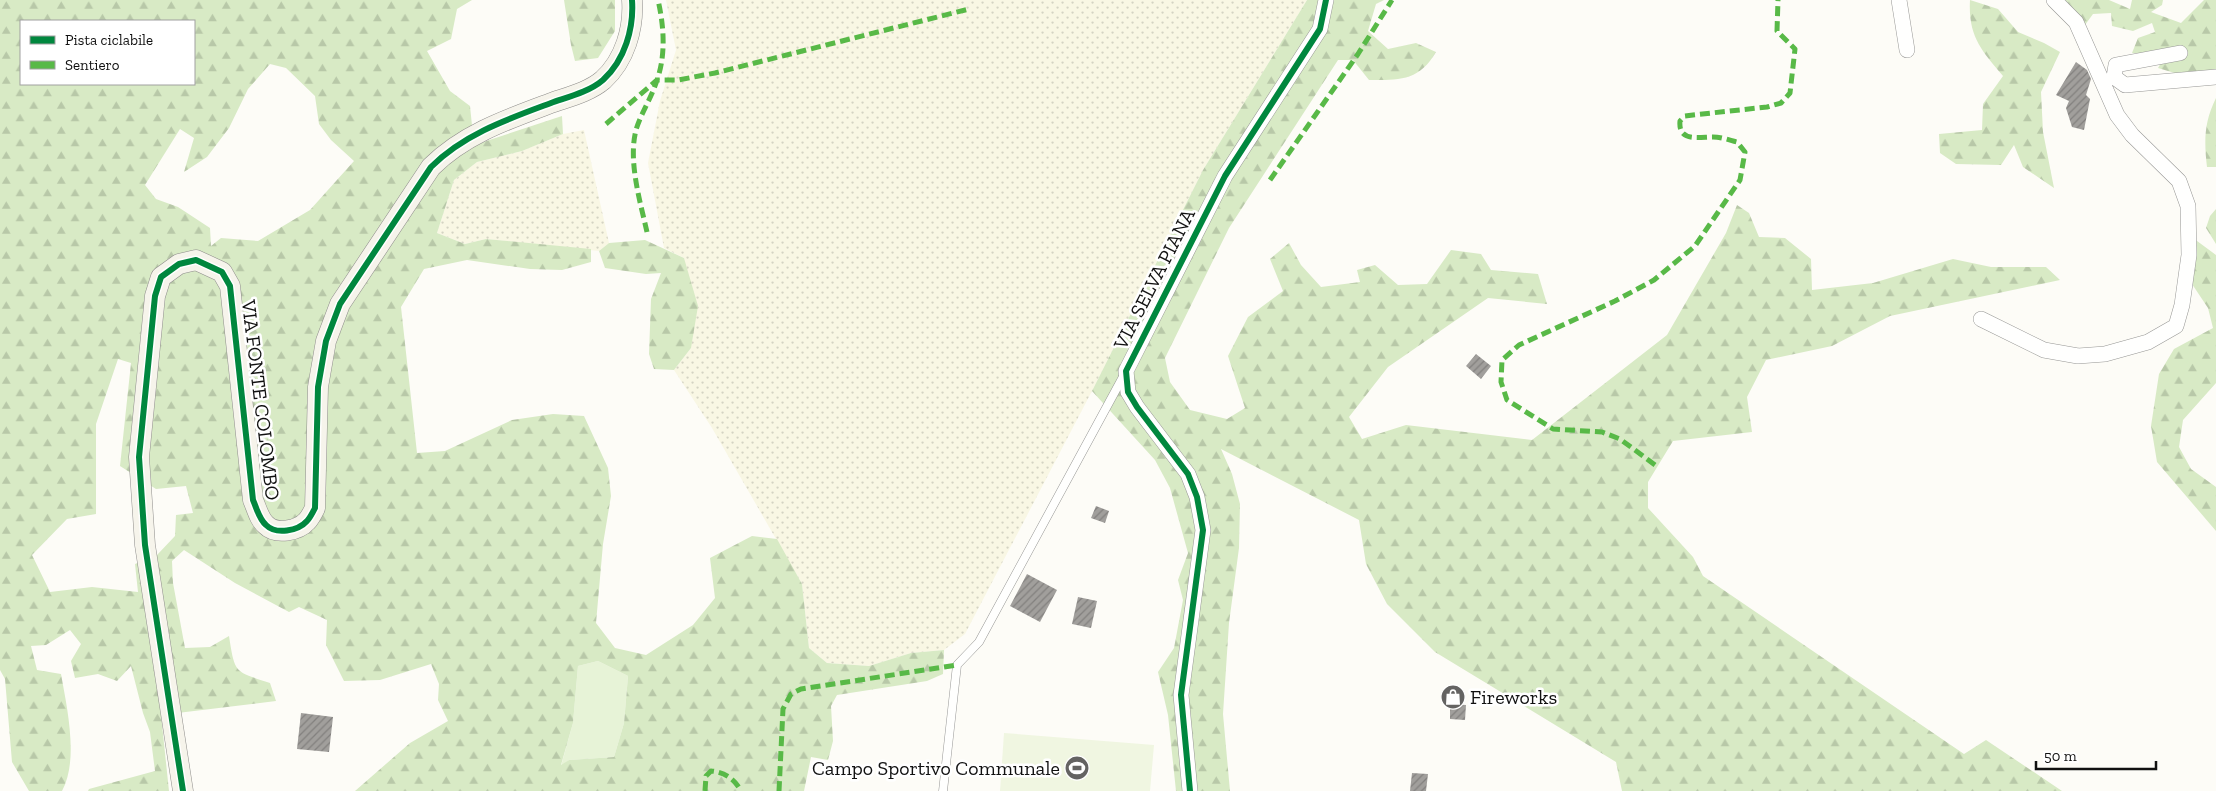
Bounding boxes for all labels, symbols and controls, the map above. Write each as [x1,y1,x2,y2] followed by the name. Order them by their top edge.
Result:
[20,20,195,85] legend
[65,31,153,49] text: Pista ciclabile
[65,56,120,74] text: Sentiero
[1108,204,1200,354] street label: VIA SELVA PIANA
[237,297,285,502] street label: VIA FONTE COLOMBO
[1440,684,1466,710] shop icon: Fireworks
[1470,685,1557,709] place label: Fireworks
[2036,738,2156,770] scale bar
[2044,747,2077,765] text: 50 m
[1064,755,1090,781] sports icon: Campo Sportivo Communale
[812,756,1060,780] place label: Campo Sportivo Communale

